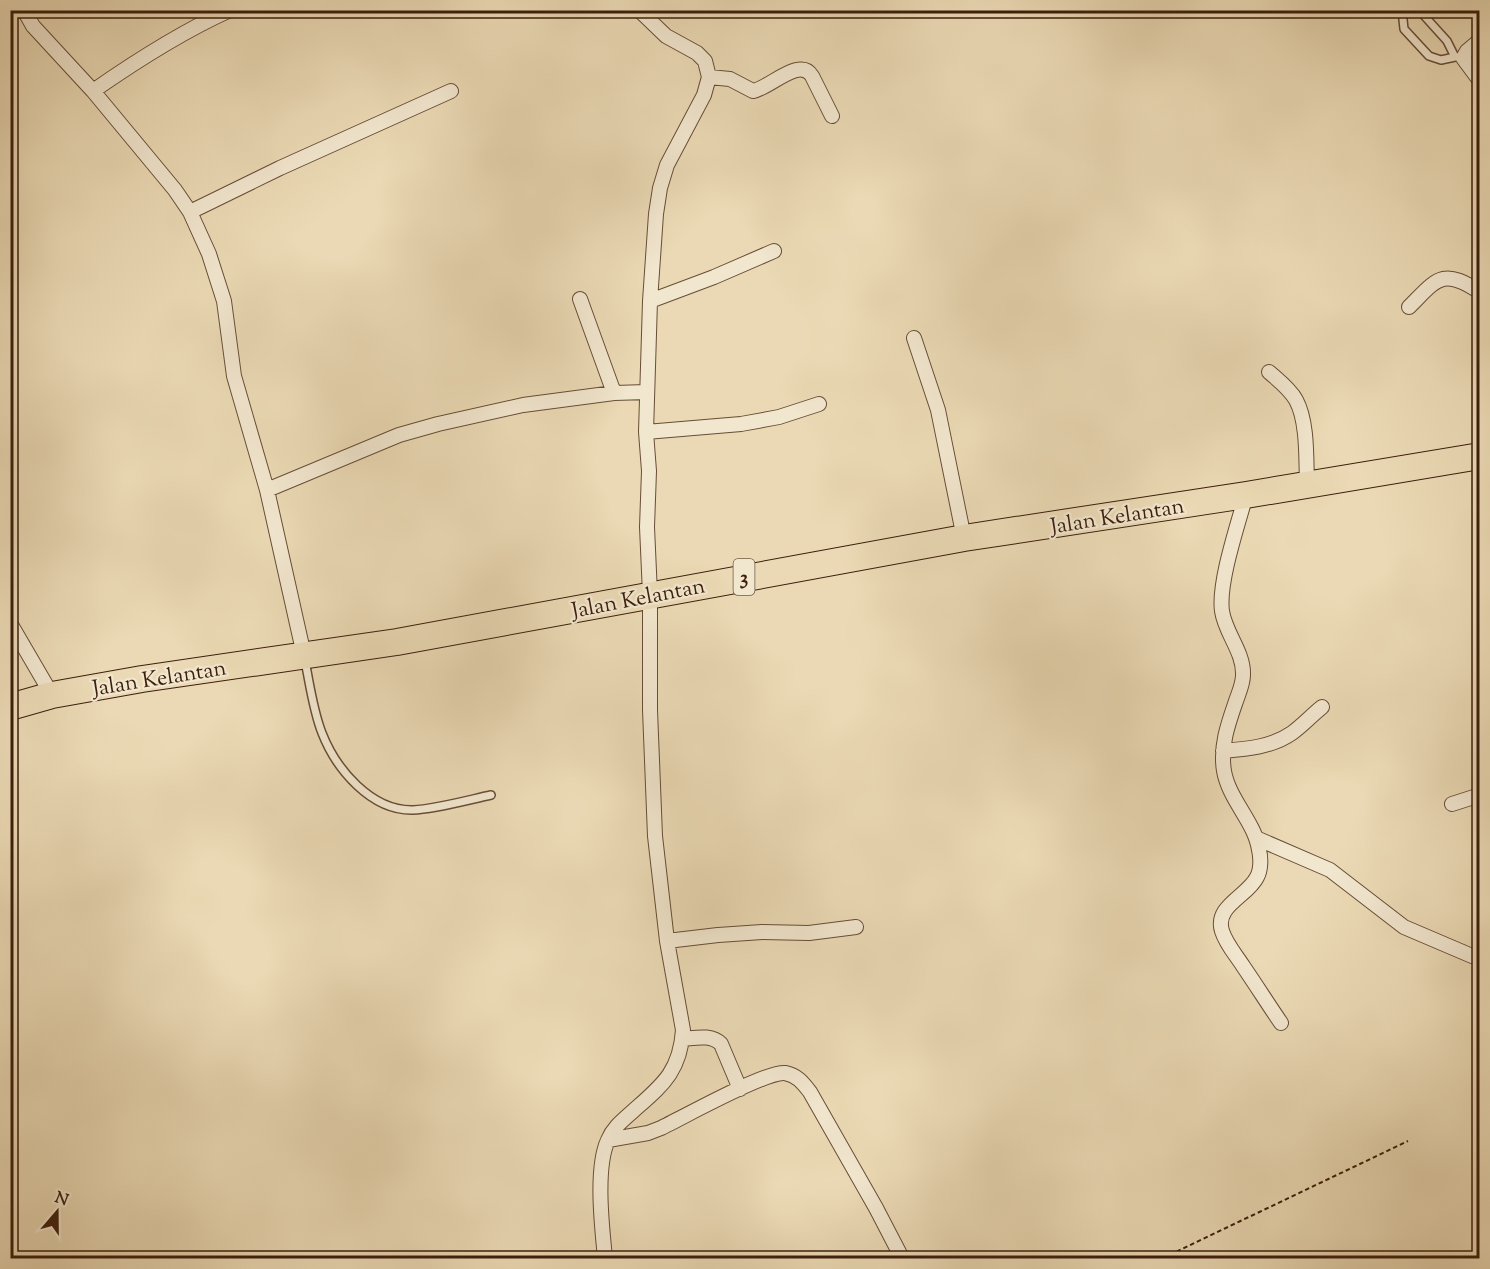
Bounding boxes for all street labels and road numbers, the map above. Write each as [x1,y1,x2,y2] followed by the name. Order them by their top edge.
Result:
[1047,492,1187,545] street label: Jalan Kelantan
[734,559,754,595] road number: 3
[568,571,708,629] street label: Jalan Kelantan
[89,654,229,707] street label: Jalan Kelantan

